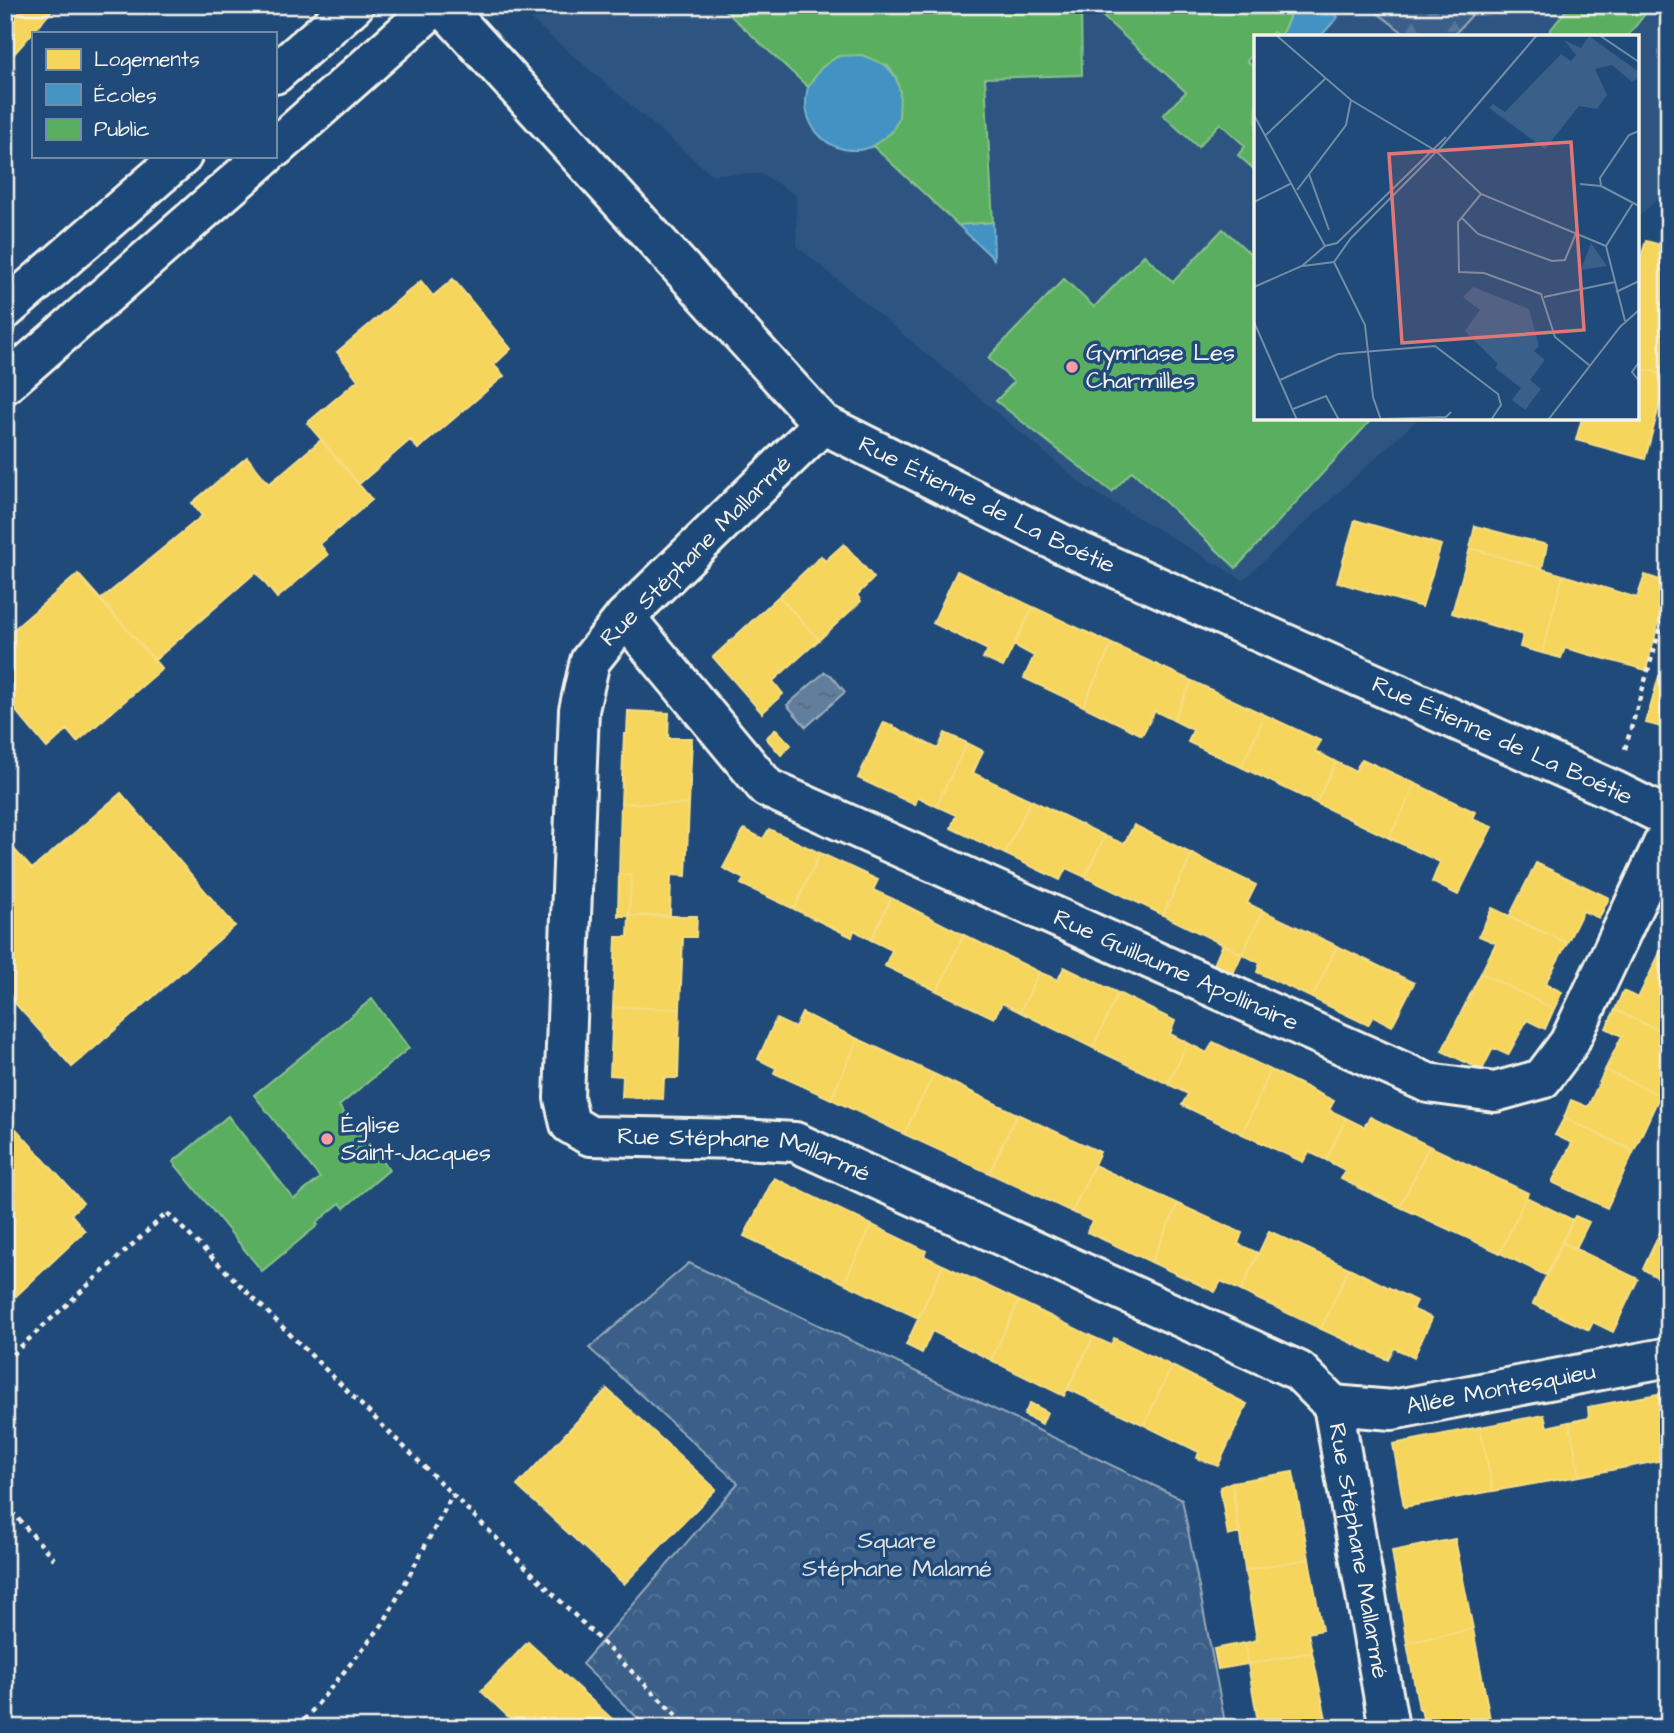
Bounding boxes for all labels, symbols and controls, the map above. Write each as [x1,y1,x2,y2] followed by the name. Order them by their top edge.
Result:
[32,32,276,158] legend
[1254,35,1639,420] inset map
[94,45,200,76] text: Logements
[94,81,157,110] text: Écoles
[94,115,150,144] text: Public
[1086,336,1235,398] place label: Gymnase Les Charmilles
[1064,359,1080,375] marker: Gymnase Les Charmilles
[853,427,1120,583] street label: Rue Étienne de La Boétie
[592,447,800,655] street label: Rue Stéphane Mallarmé
[1367,668,1638,814] street label: Rue Étienne de La Boétie
[1048,901,1304,1040] street label: Rue Guillaume Apollinaire
[341,1108,491,1170] place label: Église Saint-Jacques
[617,1120,876,1191] street label: Rue Stéphane Mallarmé
[319,1131,335,1147] marker: Église Saint-Jacques
[1403,1354,1598,1424] street label: Allée Montesquieu
[1319,1420,1397,1681] street label: Rue Stéphane Mallarmé
[802,1524,992,1586] park label: Square Stéphane Malamé

